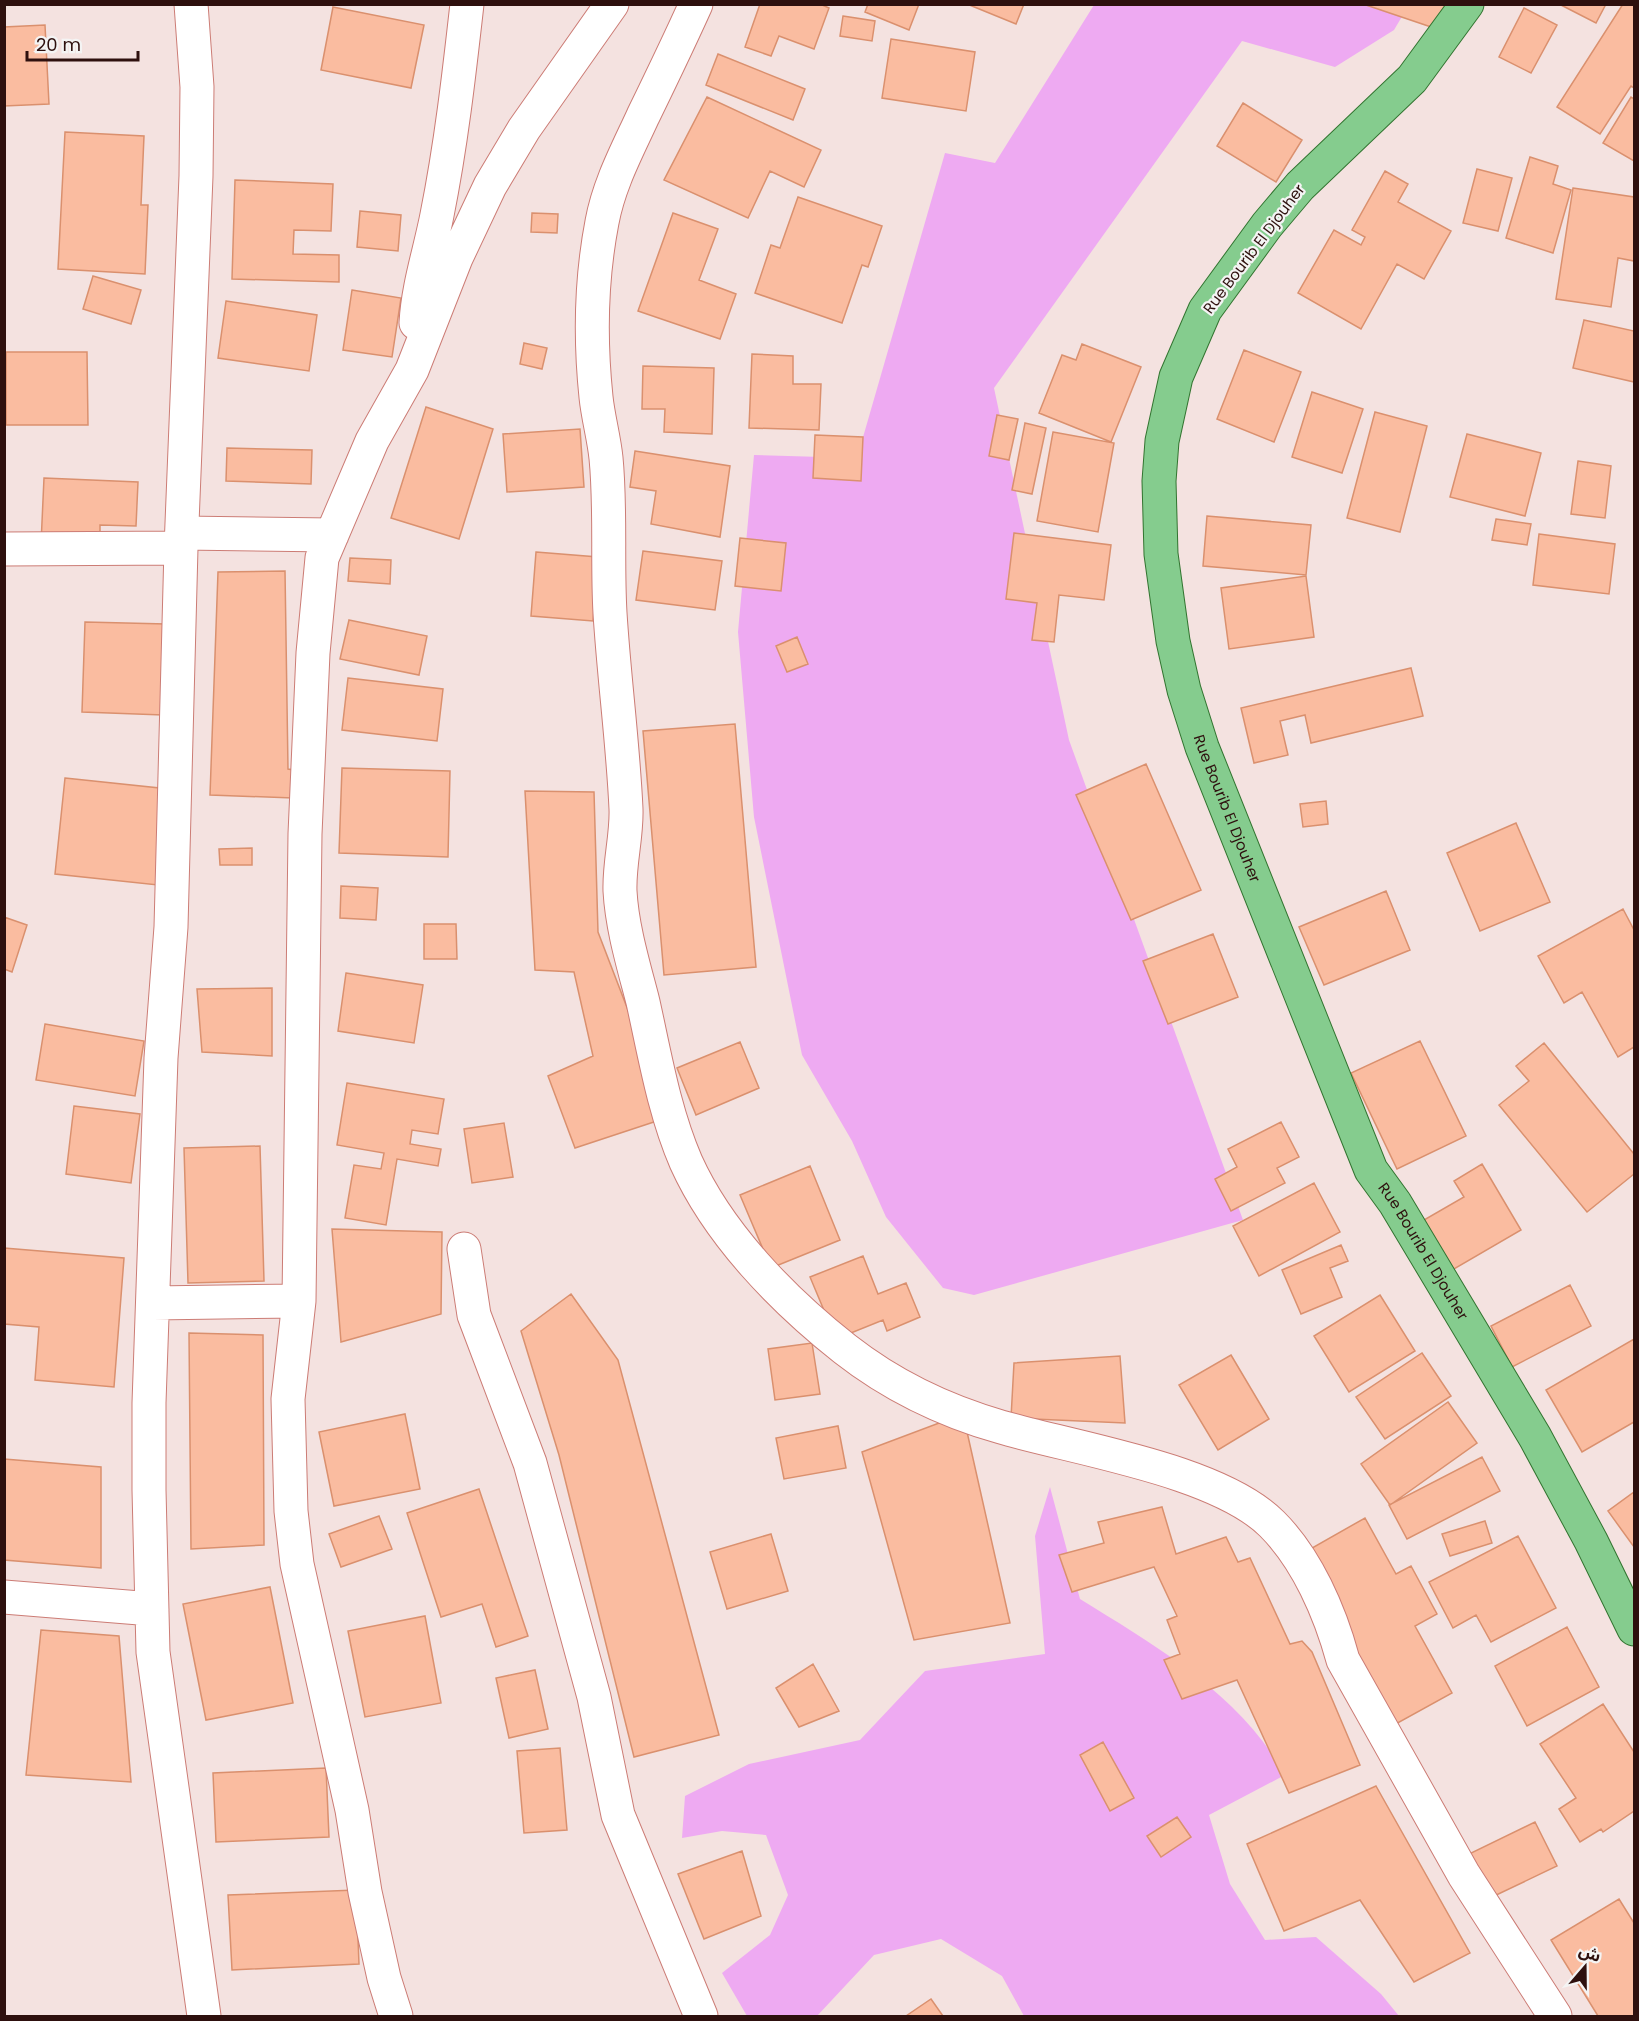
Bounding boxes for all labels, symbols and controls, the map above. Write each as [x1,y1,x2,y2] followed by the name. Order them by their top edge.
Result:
[27,24,138,62] scale bar
[36,32,81,57] text: 20 m
[1198,179,1310,318] street label: Rue Bourib El Djouher
[1189,732,1266,886] street label: Rue Bourib El Djouher
[1374,1178,1474,1324] street label: Rue Bourib El Djouher
[1555,1937,1615,1997] north arrow
[1576,1939,1604,1968] text: ش

